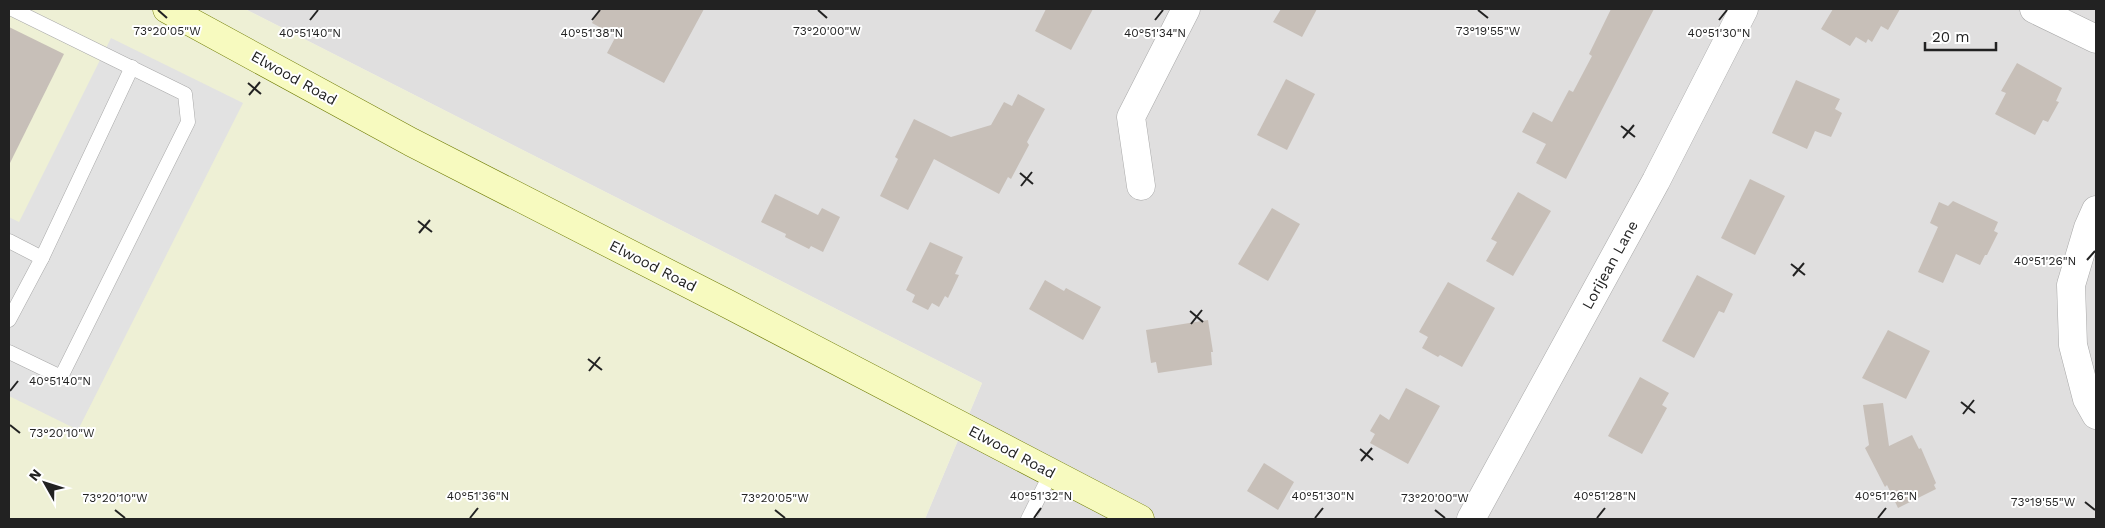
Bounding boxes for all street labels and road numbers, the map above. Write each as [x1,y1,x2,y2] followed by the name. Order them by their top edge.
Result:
[248,47,340,109] street label: Elwood Road
[1578,217,1642,313] street label: Lorijean Lane
[606,236,700,296] street label: Elwood Road
[966,422,1058,482] street label: Elwood Road

